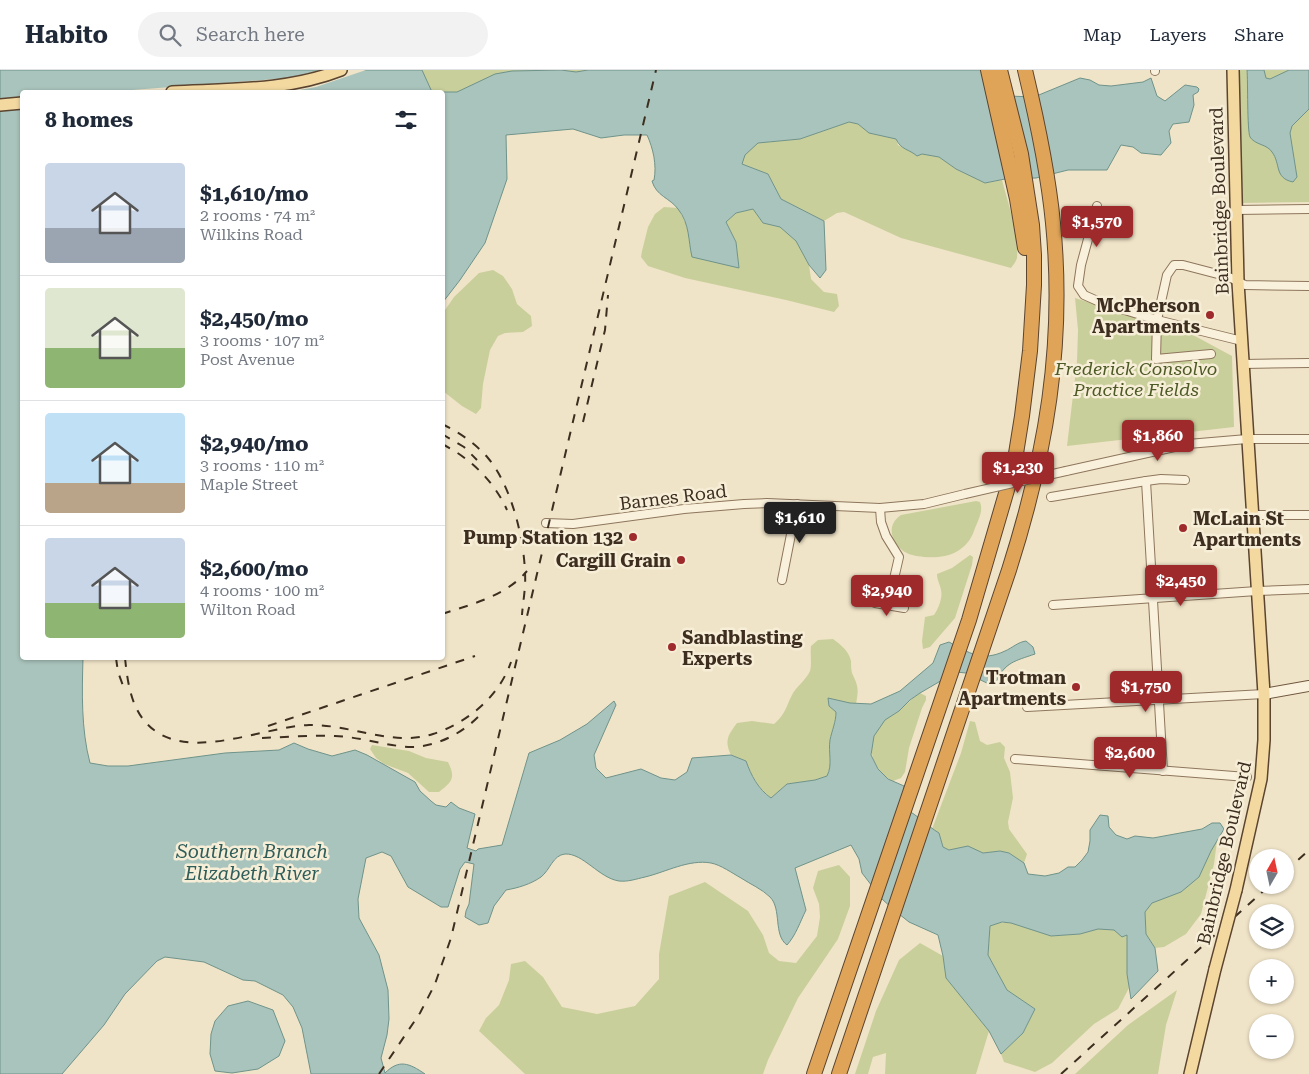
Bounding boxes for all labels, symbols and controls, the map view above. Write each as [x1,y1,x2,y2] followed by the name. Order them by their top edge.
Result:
[138,12,488,57] search box
[25,21,108,49] text: Habito
[156,21,184,49] icon: search
[196,23,305,46] text: Search here
[1083,24,1122,45] text: Map
[1150,24,1206,45] text: Layers
[1234,24,1284,45] text: Share
[392,106,420,134] icon: filters
[1205,106,1233,295] street label: Bainbridge Boulevard
[45,108,133,132] text: 8 homes
[200,182,309,206] text: $1,610/mo
[85,183,145,243] icon: home
[200,206,315,225] text: 2 rooms · 74 m²
[1056,206,1138,248] pin: $1,570
[1072,212,1122,231] text: $1,570
[200,225,303,244] text: Wilkins Road
[1092,295,1200,337] place label: McPherson Apartments
[200,307,309,331] text: $2,450/mo
[85,308,145,368] icon: home
[1204,309,1216,321] marker: McPherson Apartments
[200,331,324,350] text: 3 rooms · 107 m²
[200,350,295,369] text: Post Avenue
[1054,358,1217,400] park label: Frederick Consolvo Practice Fields
[1117,420,1199,462] pin: $1,860
[1133,426,1183,445] text: $1,860
[200,432,309,456] text: $2,940/mo
[85,433,145,493] icon: home
[977,452,1059,494] pin: $1,230
[200,456,324,475] text: 3 rooms · 110 m²
[993,458,1043,477] text: $1,230
[200,475,298,494] text: Maple Street
[618,480,728,514] street label: Barnes Road
[759,502,841,544] pin: $1,610
[775,508,825,527] text: $1,610
[1193,508,1301,550] place label: McLain St Apartments
[1177,522,1189,534] marker: McLain St Apartments
[463,527,623,548] place label: Pump Station 132
[627,531,639,543] marker: Pump Station 132
[556,550,671,571] place label: Cargill Grain
[675,554,687,566] marker: Cargill Grain
[200,557,309,581] text: $2,600/mo
[85,558,145,618] icon: home
[1140,564,1222,607] pin: $2,450
[1156,571,1206,590] text: $2,450
[846,574,928,617] pin: $2,940
[200,581,324,600] text: 4 rooms · 100 m²
[862,581,912,600] text: $2,940
[200,600,296,619] text: Wilton Road
[682,627,803,669] place label: Sandblasting Experts
[666,641,678,653] marker: Sandblasting Experts
[958,667,1066,709] place label: Trotman Apartments
[1105,670,1187,713] pin: $1,750
[1121,677,1171,696] text: $1,750
[1070,681,1082,693] marker: Trotman Apartments
[1089,736,1171,779] pin: $2,600
[1105,743,1155,762] text: $2,600
[1193,759,1255,947] street label: Bainbridge Boulevard
[175,840,328,885] water label: Southern Branch Elizabeth River
[1249,849,1294,894] north arrow
[1249,849,1294,1059] map controls
[1249,904,1294,949] button: layers
[1249,959,1294,1004] button: +
[1249,1014,1294,1059] button: −

